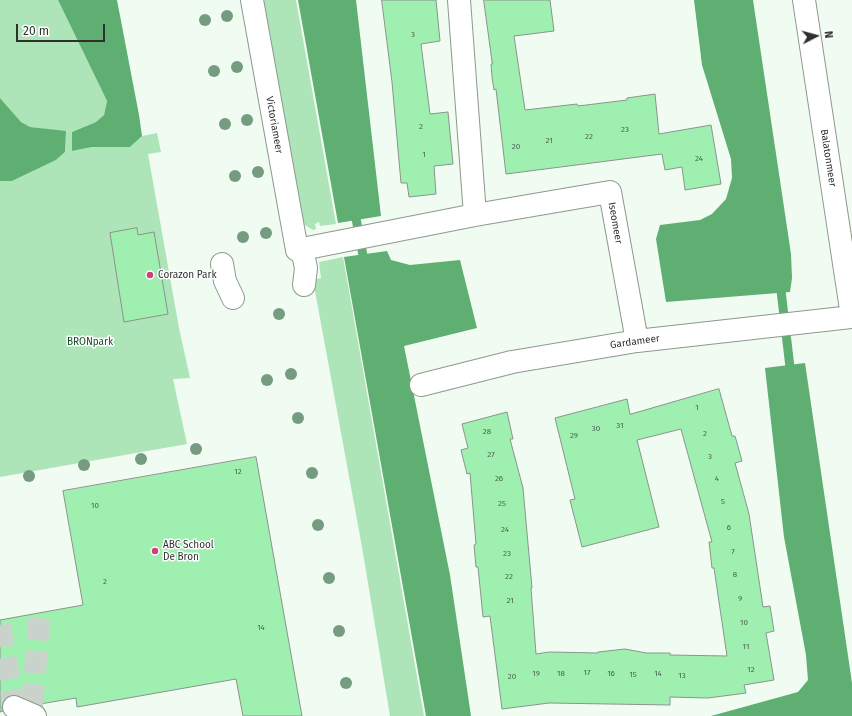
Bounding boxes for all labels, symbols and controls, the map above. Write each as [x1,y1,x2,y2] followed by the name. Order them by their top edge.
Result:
[18,16,107,42] scale bar
[796,16,836,56] north arrow
[23,24,49,38] text: 20 m
[411,30,415,40] house number: 3
[822,30,835,39] text: N
[263,95,285,155] street label: Victoriameer
[419,122,423,132] house number: 2
[621,125,629,135] house number: 23
[818,128,838,188] street label: Balatonmeer
[585,132,593,142] house number: 22
[545,136,553,146] house number: 21
[512,142,520,152] house number: 20
[422,150,426,160] house number: 1
[695,154,703,164] house number: 24
[605,201,625,245] street label: Iseomeer
[158,269,217,281] place label: Corazon Park
[145,270,155,280] marker: Corazon Park
[609,333,661,351] street label: Gardameer
[67,336,113,348] park label: BRONpark
[695,403,699,413] house number: 1
[616,421,624,431] house number: 31
[592,424,600,434] house number: 30
[483,427,491,437] house number: 28
[703,429,707,439] house number: 2
[570,431,578,441] house number: 29
[487,450,495,460] house number: 27
[708,452,712,462] house number: 3
[234,467,242,477] house number: 12
[495,474,503,484] house number: 26
[715,474,719,484] house number: 4
[721,497,725,507] house number: 5
[498,499,506,509] house number: 25
[91,501,99,511] house number: 10
[727,523,731,533] house number: 6
[501,525,509,535] house number: 24
[163,539,214,562] place label: ABC School De Bron
[150,546,160,556] marker: ABC School De Bron
[731,547,735,557] house number: 7
[503,549,511,559] house number: 23
[733,570,737,580] house number: 8
[505,572,513,582] house number: 22
[103,577,107,587] house number: 2
[738,594,742,604] house number: 9
[506,596,514,606] house number: 21
[740,618,748,628] house number: 10
[257,623,265,633] house number: 14
[743,642,749,652] house number: 11
[747,665,755,675] house number: 12
[583,668,591,678] house number: 17
[532,669,540,679] house number: 19
[557,669,565,679] house number: 18
[607,669,615,679] house number: 16
[654,669,662,679] house number: 14
[629,670,637,680] house number: 15
[678,671,686,681] house number: 13
[508,672,516,682] house number: 20

